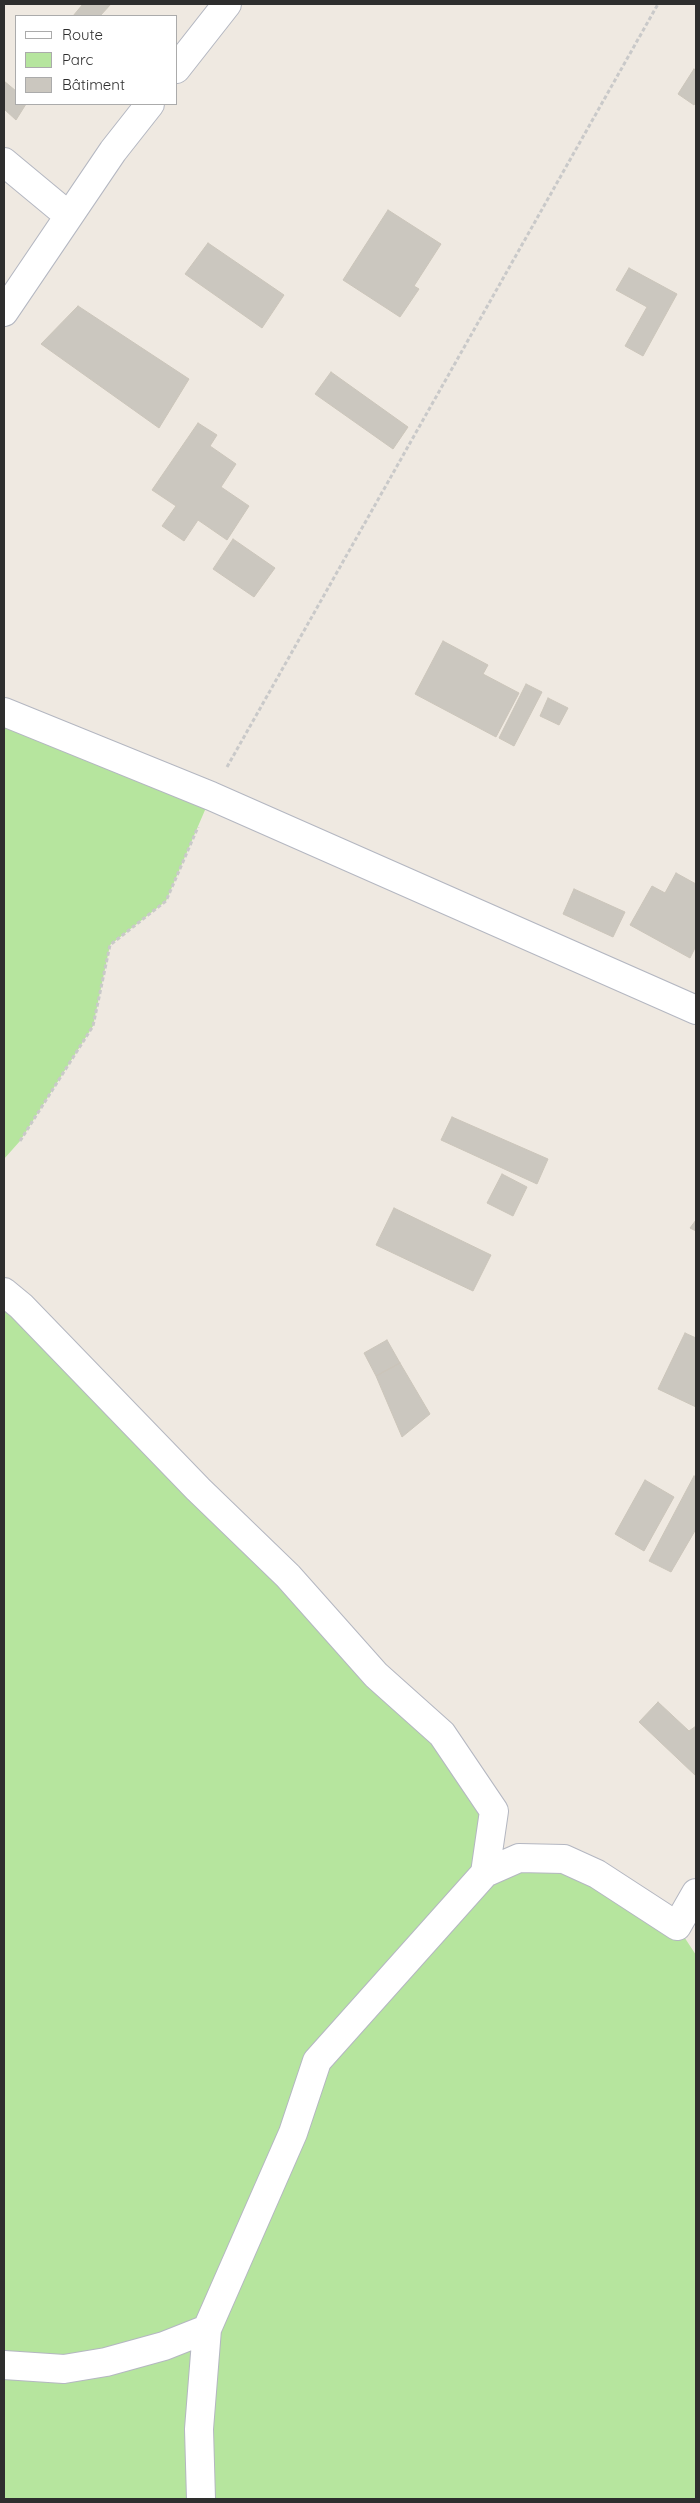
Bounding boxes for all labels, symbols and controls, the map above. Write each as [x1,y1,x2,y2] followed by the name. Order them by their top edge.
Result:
[15,15,178,105] legend
[62,25,103,44] text: Route
[62,50,93,69] text: Parc
[62,75,125,94] text: Bâtiment

